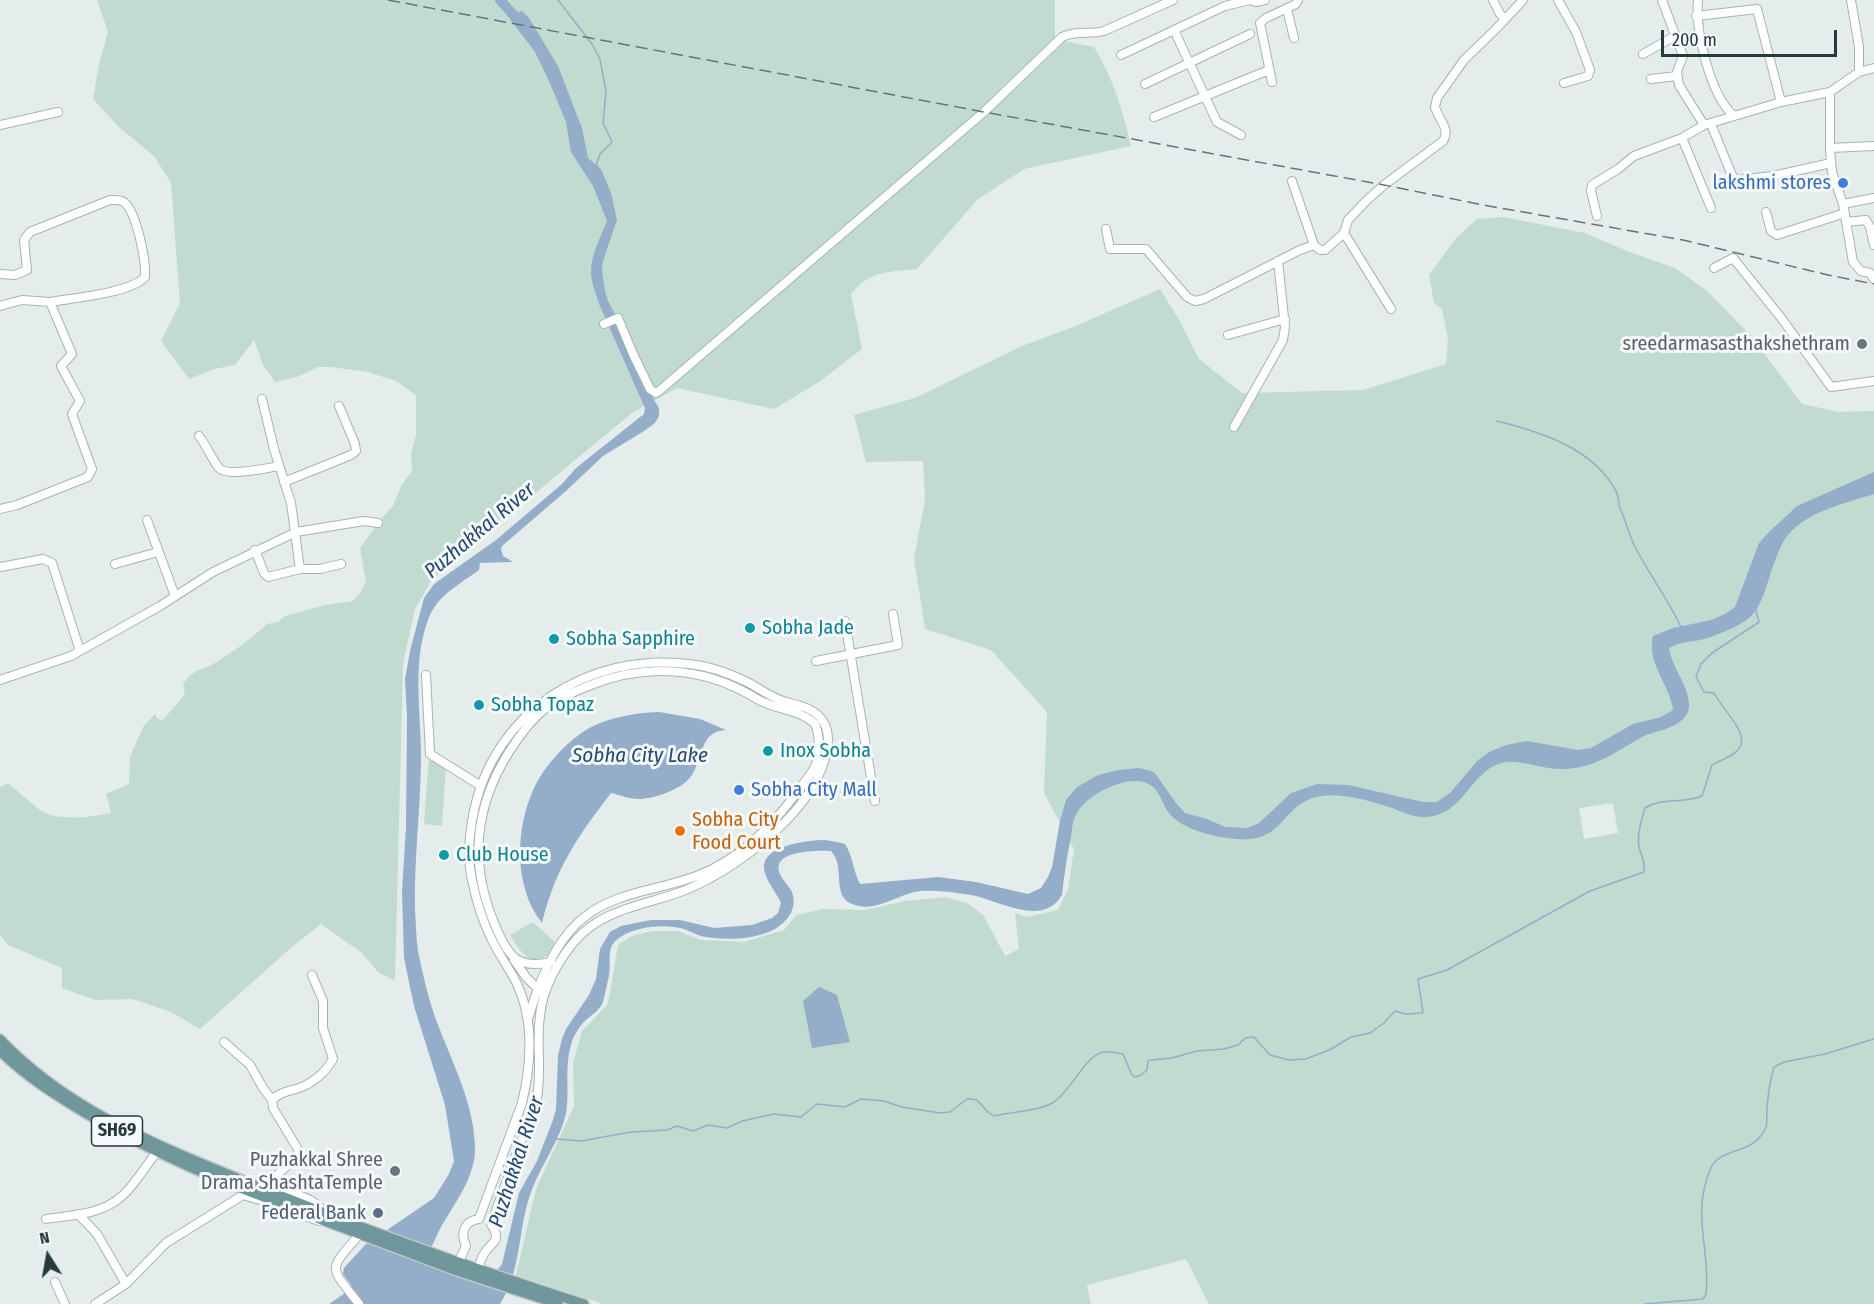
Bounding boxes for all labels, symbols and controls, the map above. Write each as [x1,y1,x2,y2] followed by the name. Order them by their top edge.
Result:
[1664,18,1840,56] scale bar
[1672,29,1717,51] text: 200 m
[1712,171,1831,195] place label: lakshmi stores
[1836,176,1850,190] marker: lakshmi stores
[1622,332,1850,356] place label: sreedarmasasthakshethram
[1855,337,1869,351] marker: sreedarmasasthakshethram
[420,478,540,584] water label: Puzhakkal River
[762,616,854,640] place label: Sobha Jade
[743,621,757,635] marker: Sobha Jade
[566,627,695,651] place label: Sobha Sapphire
[547,632,561,646] marker: Sobha Sapphire
[491,693,594,717] place label: Sobha Topaz
[472,698,486,712] marker: Sobha Topaz
[780,739,871,763] place label: Inox Sobha
[572,743,708,769] water label: Sobha City Lake
[761,744,775,758] marker: Inox Sobha
[751,778,877,802] place label: Sobha City Mall
[732,783,746,797] marker: Sobha City Mall
[692,808,781,855] place label: Sobha City Food Court
[673,824,687,838] marker: Sobha City Food Court
[456,843,549,867] place label: Club House
[437,848,451,862] marker: Club House
[484,1093,550,1231] water label: Puzhakkal River
[92,1116,142,1146] road number: SH69
[201,1148,383,1195] place label: Puzhakkal Shree Drama ShashtaTemple
[388,1164,402,1178] marker: Puzhakkal Shree Drama ShashtaTemple
[261,1201,366,1225] place label: Federal Bank
[371,1206,385,1220] marker: Federal Bank
[18,1226,78,1286] north arrow
[38,1228,51,1248] text: N

